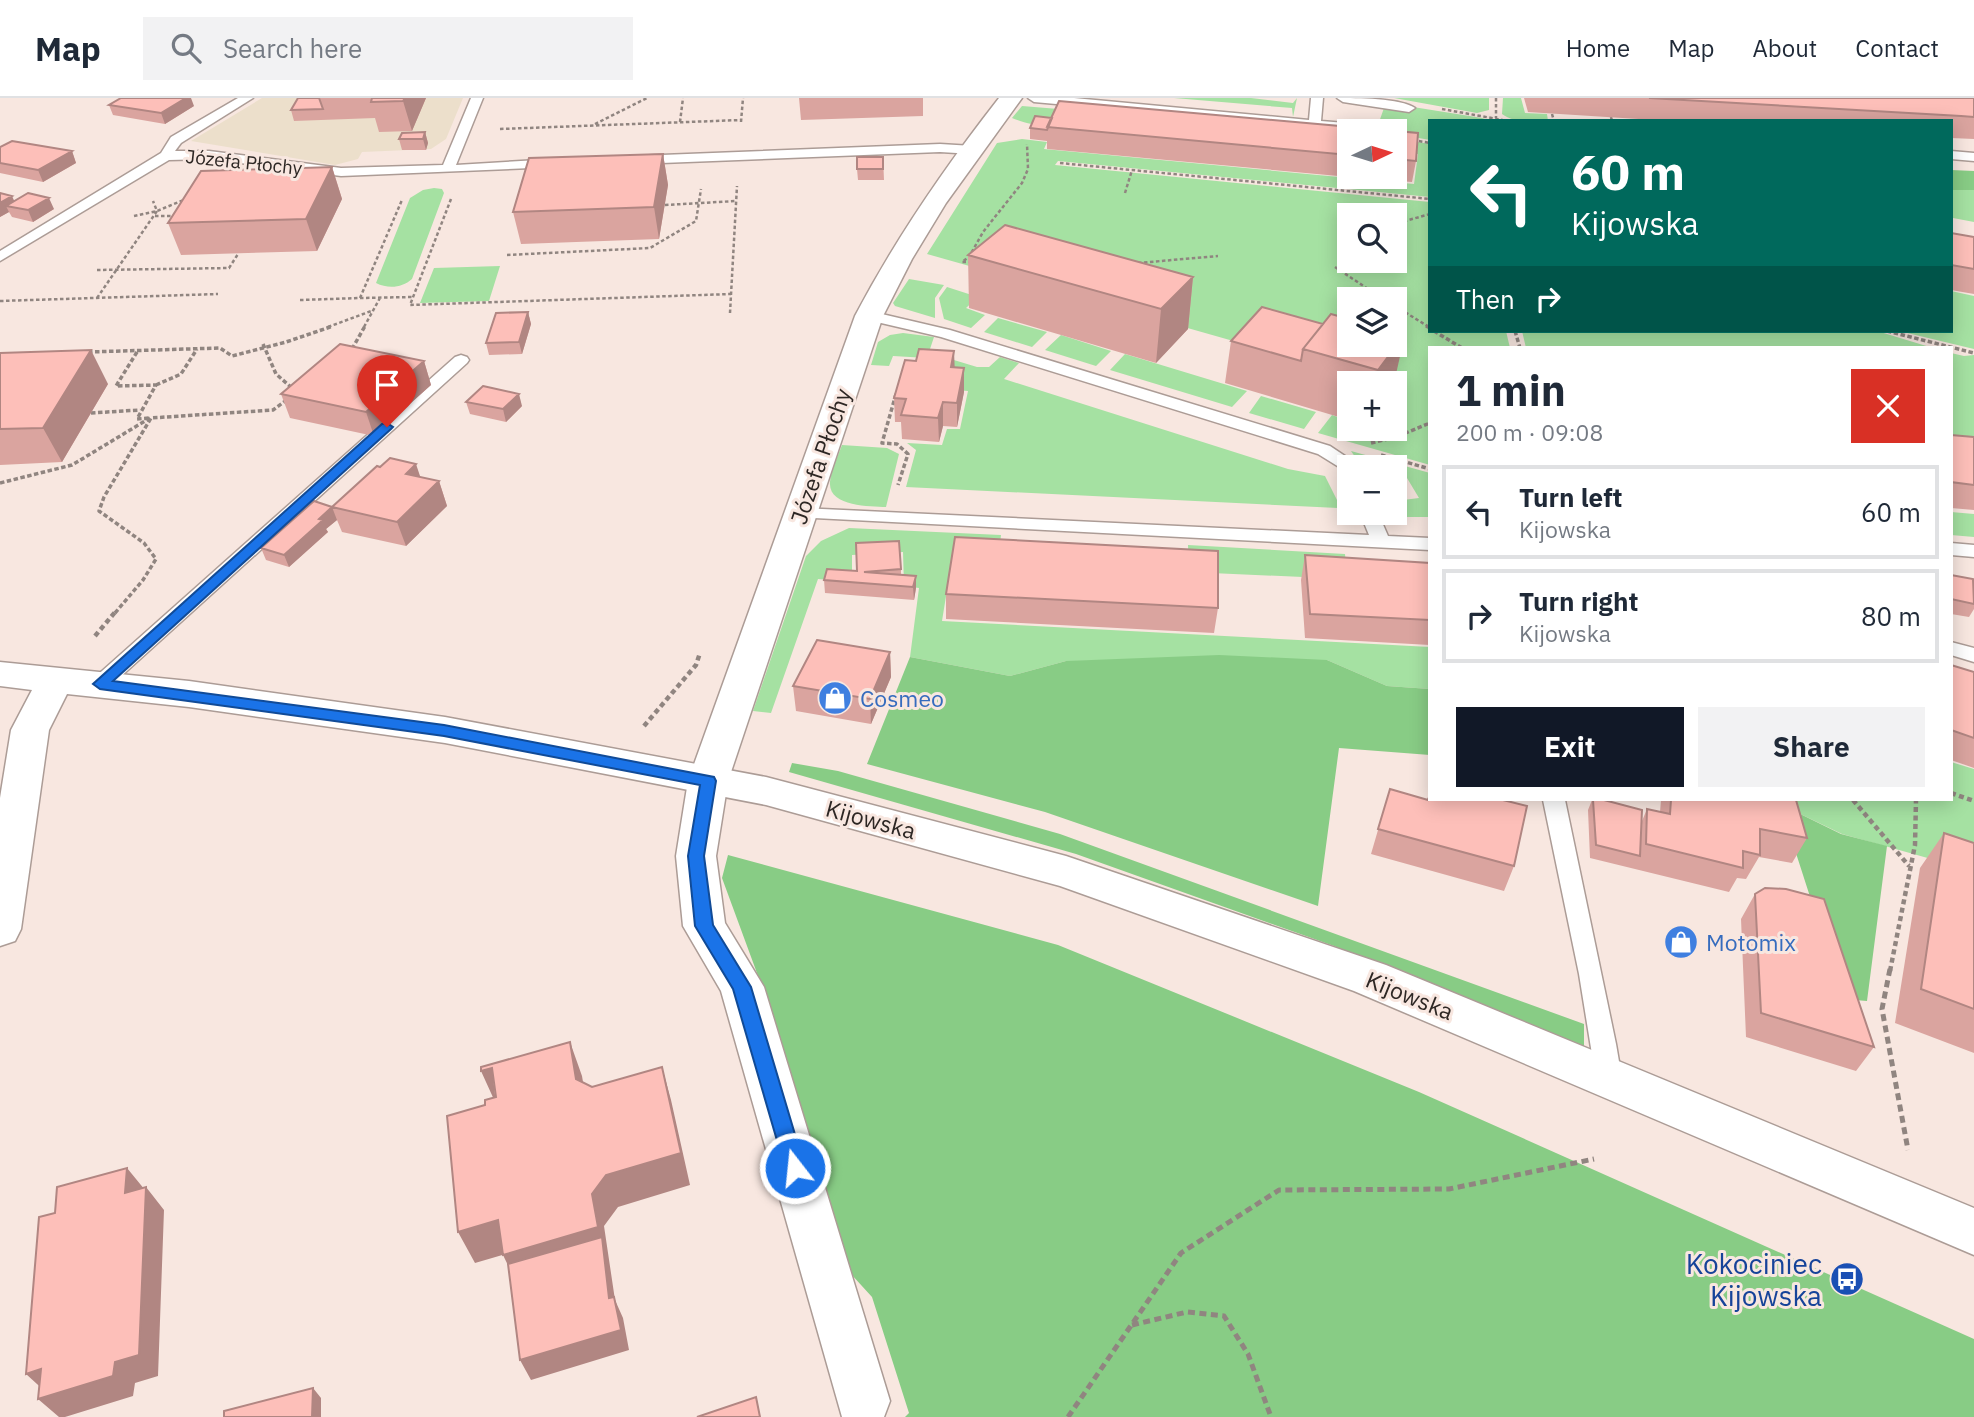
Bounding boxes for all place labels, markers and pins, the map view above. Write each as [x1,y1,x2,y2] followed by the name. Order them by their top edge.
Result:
[357,355,417,427] pin
[816,679,854,717] shop icon: Cosmeo
[860,683,944,713] place label: Cosmeo
[1662,923,1700,961] shop icon: Motomix
[1706,927,1796,957] place label: Motomix
[1686,1245,1822,1314] place label: Kokociniec Kijowska
[1828,1260,1866,1298] bus stop icon: Kokociniec Kijowska

